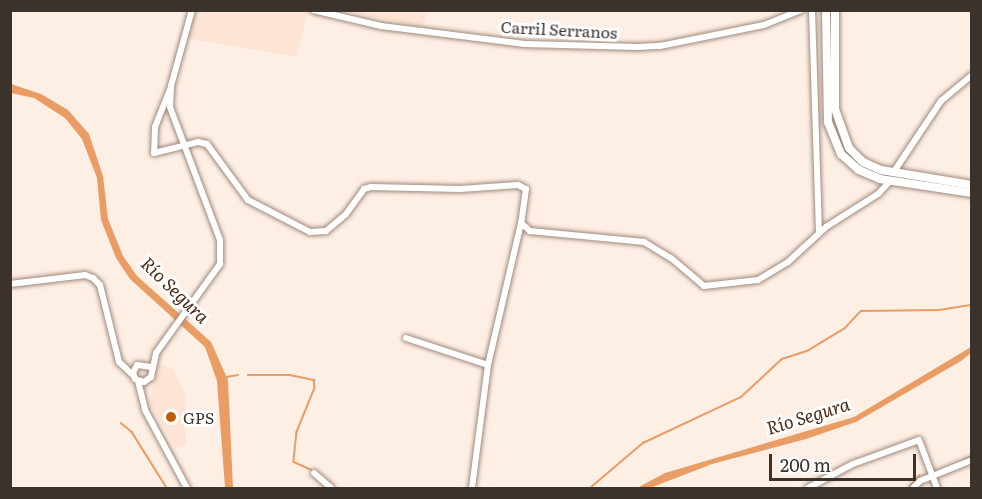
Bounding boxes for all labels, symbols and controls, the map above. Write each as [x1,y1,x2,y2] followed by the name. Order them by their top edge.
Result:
[500,16,618,42] street label: Carril Serranos
[137,252,213,328] water label: Río Segura
[764,393,852,439] water label: Río Segura
[183,407,214,427] place label: GPS
[164,410,178,424] marker: GPS
[772,442,919,480] scale bar
[780,451,831,478] text: 200 m

